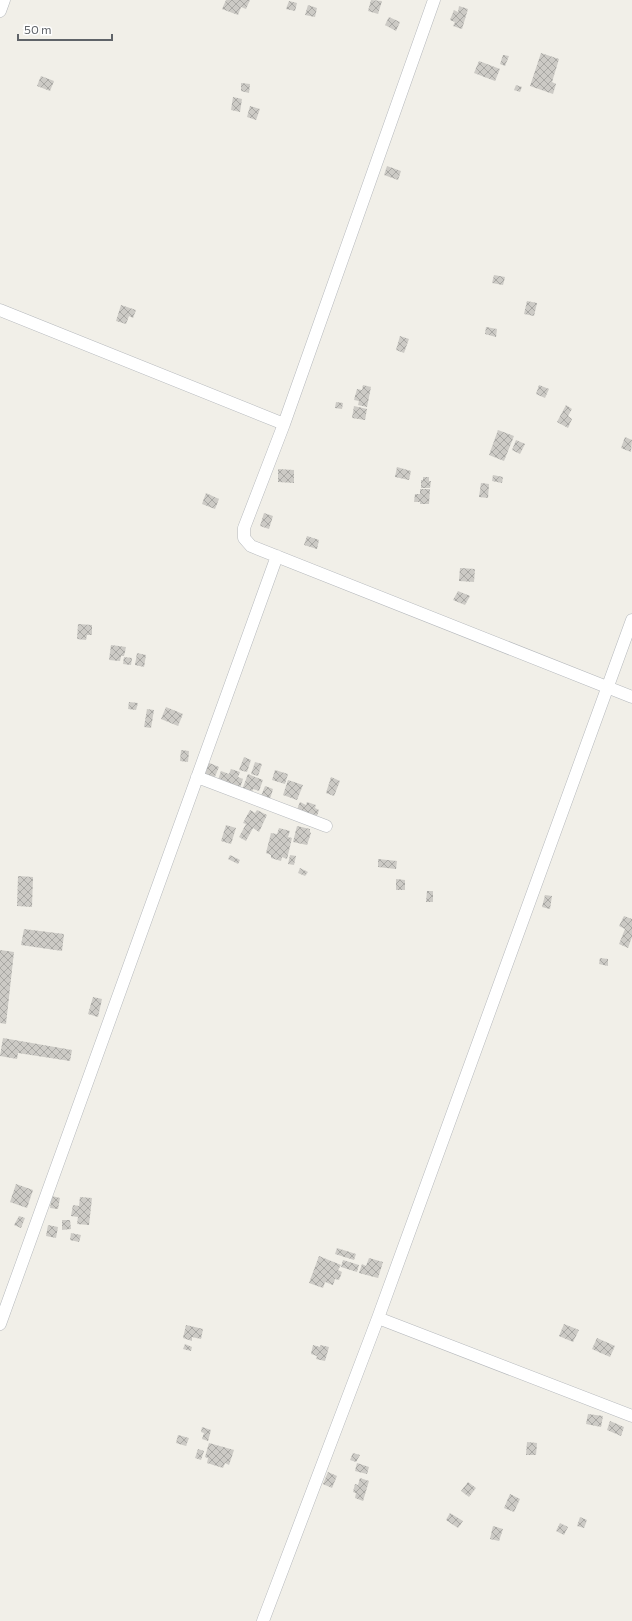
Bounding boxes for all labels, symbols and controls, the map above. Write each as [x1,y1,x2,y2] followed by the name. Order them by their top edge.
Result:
[18,16,112,42] scale bar
[24,22,52,36] text: 50 m

